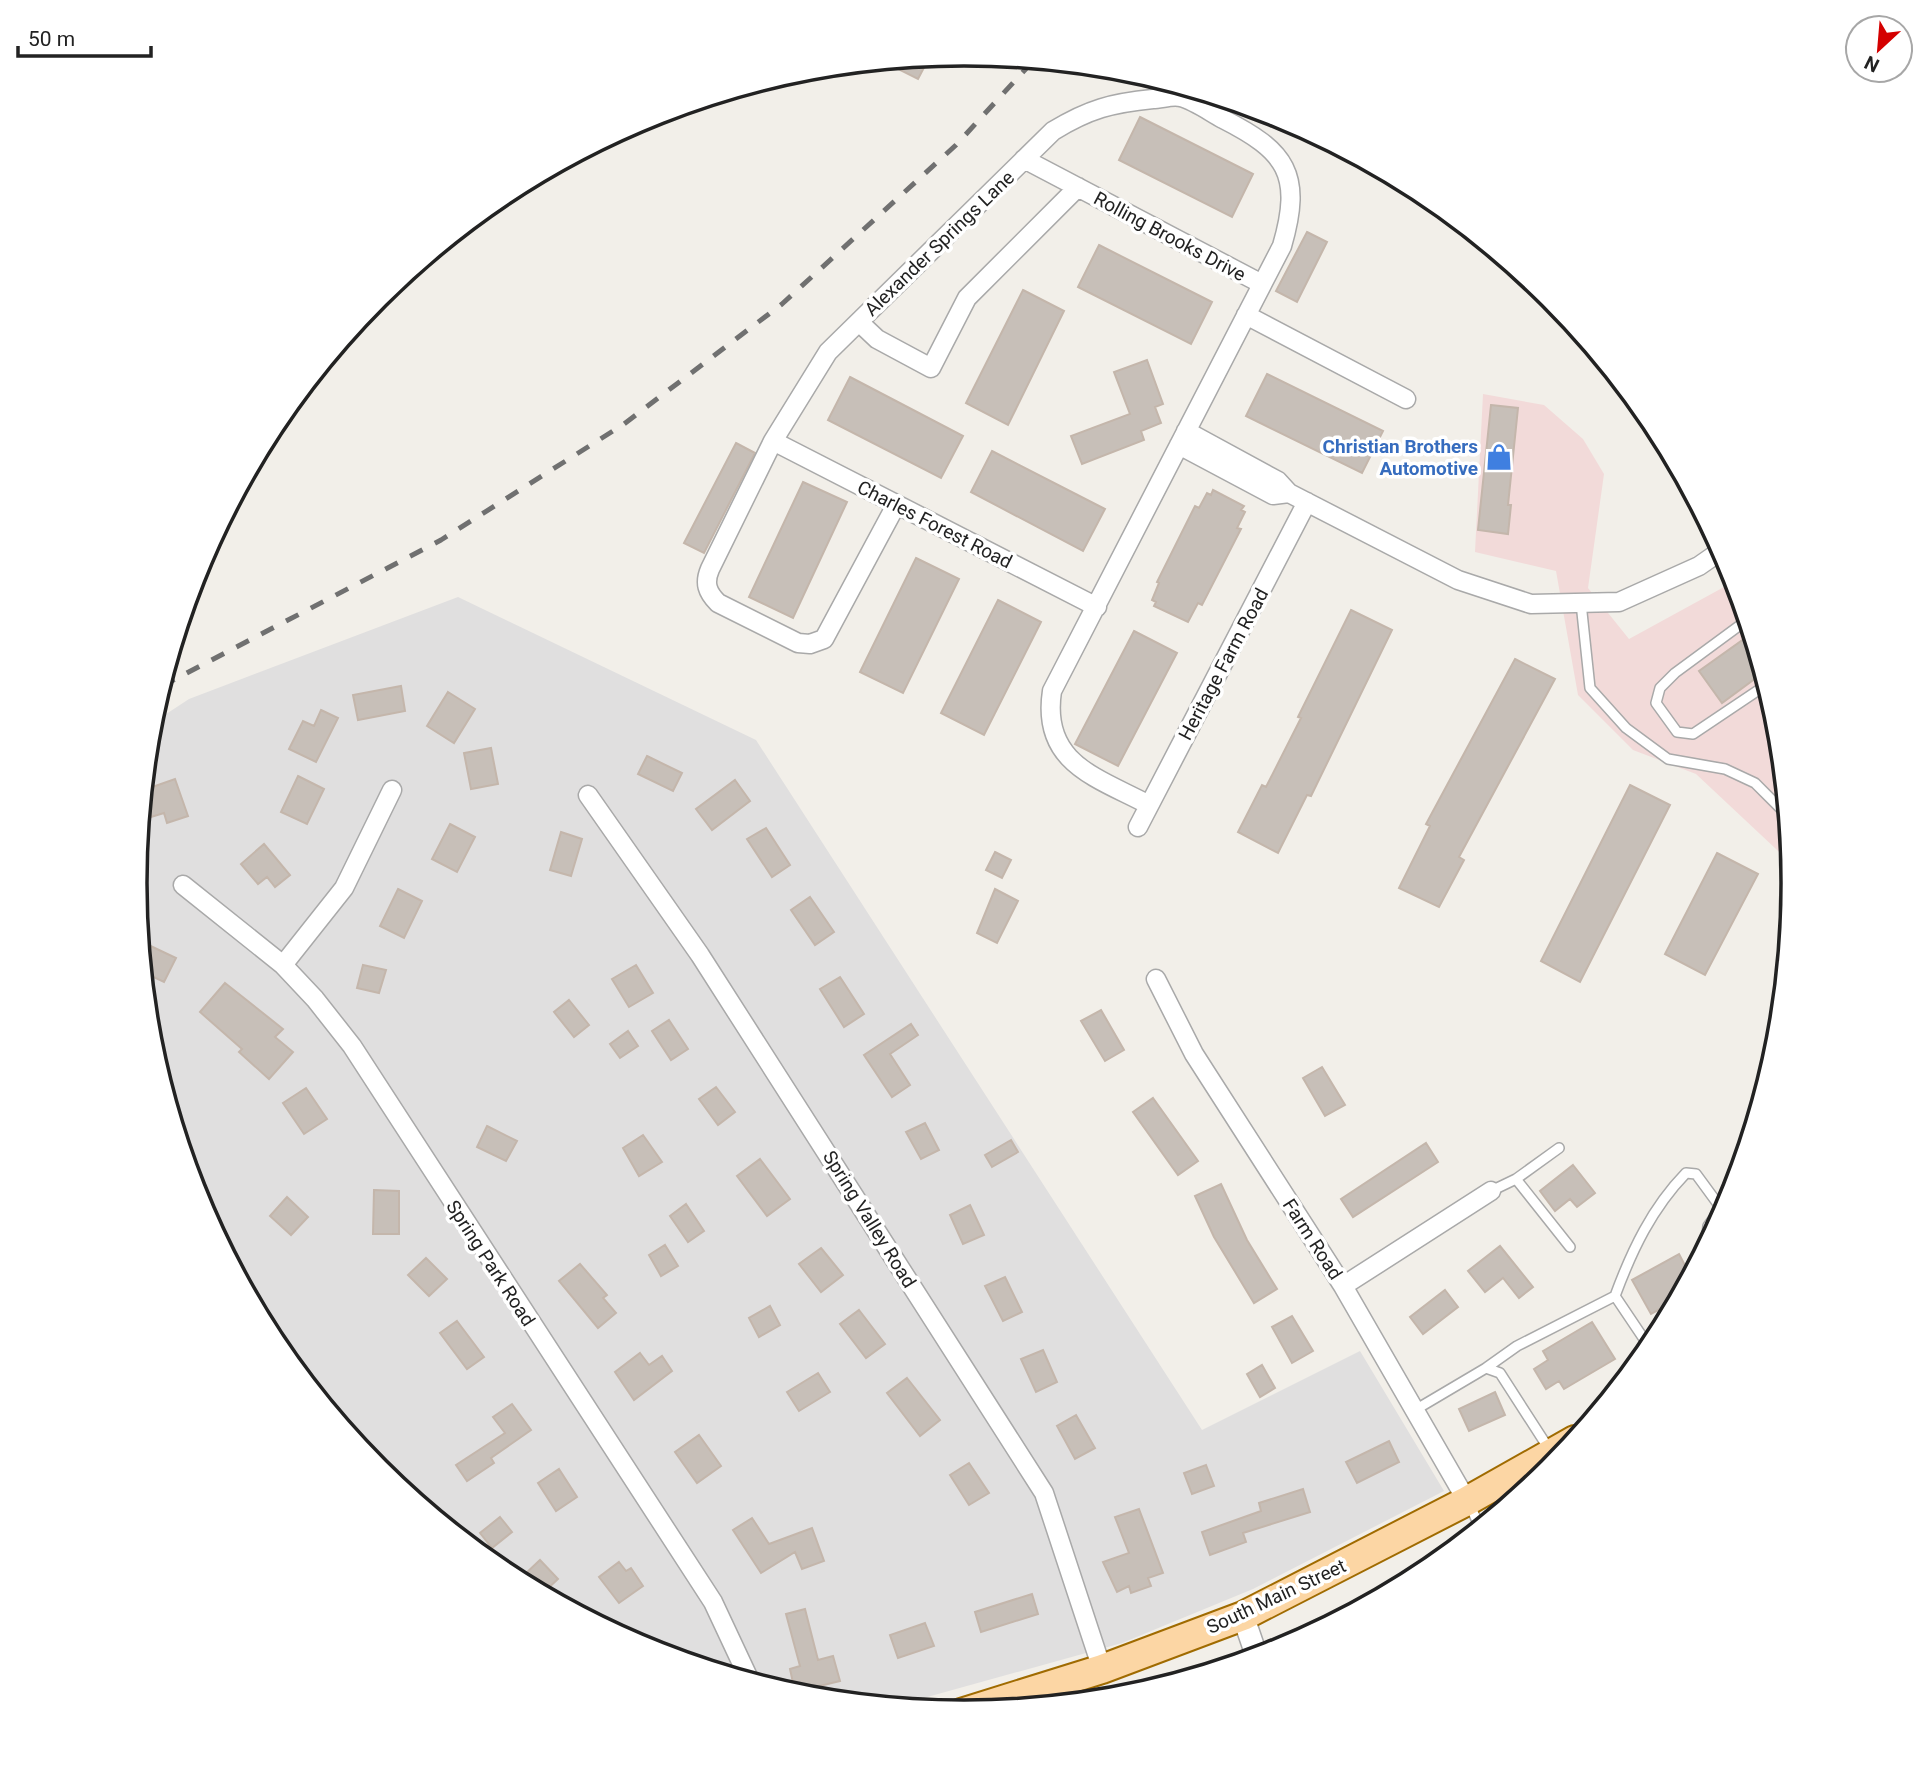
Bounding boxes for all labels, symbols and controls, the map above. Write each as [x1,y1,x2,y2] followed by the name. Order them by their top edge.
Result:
[18,14,150,58] scale bar
[1844,14,1914,84] north arrow
[28,27,75,51] text: 50 m
[1861,51,1883,77] text: N
[860,166,1019,321] street label: Alexander Springs Lane
[1090,187,1250,286] street label: Rolling Brooks Drive
[1323,435,1478,480] place label: Christian Brothers Automotive
[1484,442,1514,472] shop icon: Christian Brothers Automotive
[854,475,1016,573] street label: Charles Forest Road
[1174,584,1273,744] street label: Heritage Farm Road
[818,1146,921,1292] street label: Spring Valley Road
[1278,1194,1347,1284] street label: Farm Road
[441,1196,540,1331] street label: Spring Park Road
[1203,1554,1349,1639] street label: South Main Street

